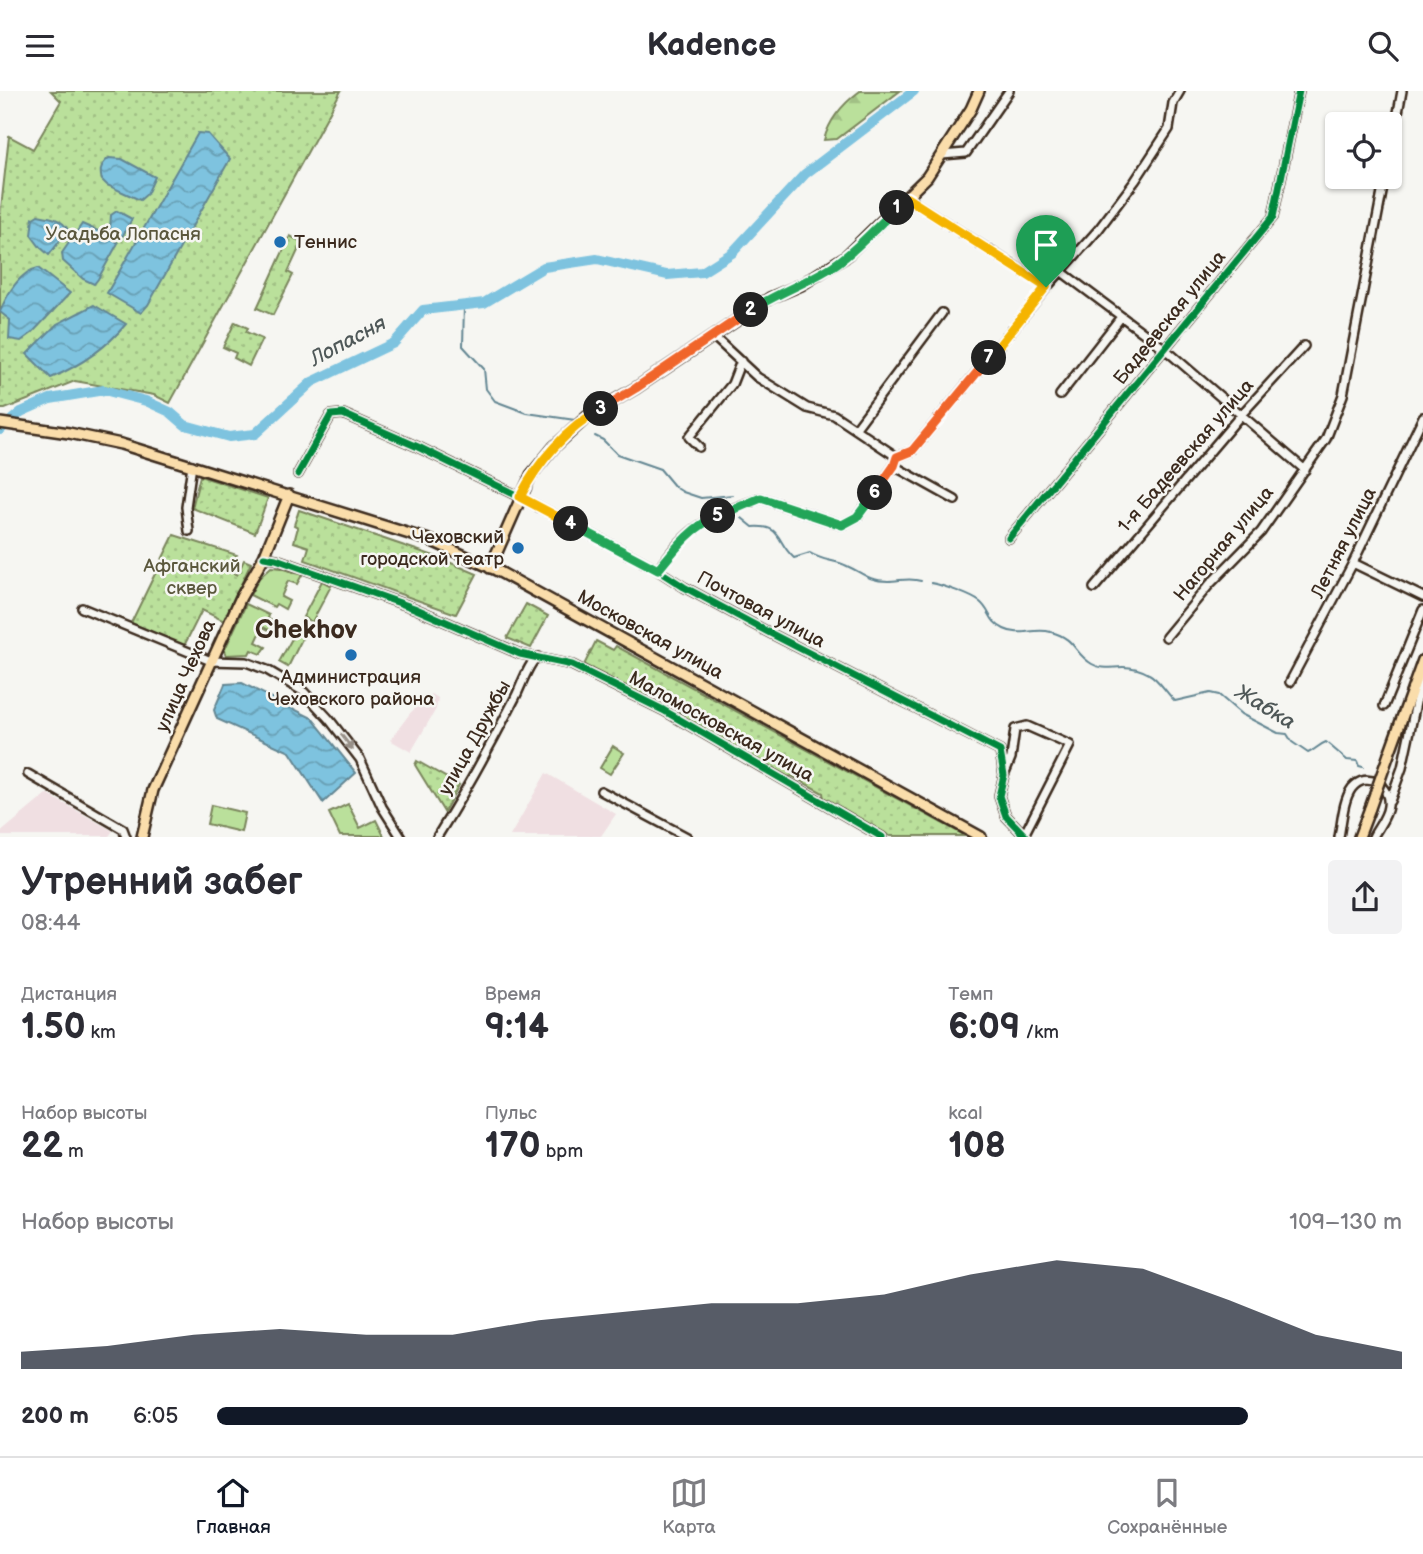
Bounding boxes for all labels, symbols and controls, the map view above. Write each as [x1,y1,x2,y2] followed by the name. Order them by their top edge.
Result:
[647,26,776,65] text: Kadence
[21,27,59,65] icon: menu
[1364,27,1402,65] icon: search
[1325,112,1402,189] map controls
[1325,112,1402,189] button: locate
[880,191,914,225] pin: 1
[893,196,901,219] text: 1
[1016,215,1076,287] pin
[45,223,201,246] park label: Усадьба Лопасня
[1027,226,1065,264] icon: arrive
[294,231,358,254] place label: Теннис
[272,234,288,250] marker: Теннис
[1109,246,1231,390] street label: Бадеевская улица
[734,293,768,327] pin: 2
[745,298,756,321] text: 2
[304,310,391,372] water label: Лопасня
[972,341,1006,375] pin: 7
[983,346,994,369] text: 7
[1113,375,1259,537] street label: 1-я Бадеевская улица
[584,391,618,427] pin: 3
[595,397,606,420] text: 3
[858,475,892,511] pin: 6
[869,481,880,504] text: 6
[1169,482,1279,606] street label: Нагорная улица
[1306,484,1382,603] street label: Летняя улица
[700,499,736,533] pin: 5
[712,504,723,527] text: 5
[554,507,588,541] pin: 4
[565,512,576,535] text: 4
[360,526,504,571] place label: Чеховский городской театр
[510,540,526,556] marker: Чеховский городской театр
[142,555,241,600] park label: Афганский сквер
[693,567,829,653] street label: Почтовая улица
[573,585,727,685] street label: Московская улица
[255,615,358,646] district label: Chekhov
[151,616,221,736] street label: улица Чехова
[343,647,359,663] marker: Администрация Чеховского района
[267,666,435,711] place label: Администрация Чеховского района
[625,667,817,787] street label: Маломосковская улица
[434,676,516,800] street label: улица Дружбы
[1229,679,1300,735] water label: Жабка
[339,732,354,750] one-way arrow
[21,860,303,905] text: Утренний забег
[1328,860,1402,934] button: share
[21,909,81,937] text: 08:44
[21,983,117,1006] text: Дистанция
[485,983,541,1006] text: Время
[948,983,993,1006] text: Темп
[21,1006,85,1049] text: 1.50
[485,1006,549,1049] text: 9:14
[948,1006,1020,1049] text: 6:09
[85,1021,116,1044] text: km
[1020,1021,1059,1044] text: /km
[21,1102,147,1125] text: Набор высоты
[485,1102,537,1125] text: Пульс
[948,1102,982,1125] text: kcal
[21,1125,63,1168] text: 22
[485,1125,541,1168] text: 170
[948,1125,1006,1168] text: 108
[63,1140,84,1163] text: m
[541,1140,583,1163] text: bpm
[21,1208,174,1236] text: Набор высоты
[1289,1208,1402,1236] text: 109–130 m
[21,1402,89,1430] text: 200 m
[133,1402,178,1430] text: 6:05
[196,1474,271,1539] tab: Главная
[662,1474,716,1539] tab: Карта
[1107,1474,1227,1539] tab: Сохранённые

